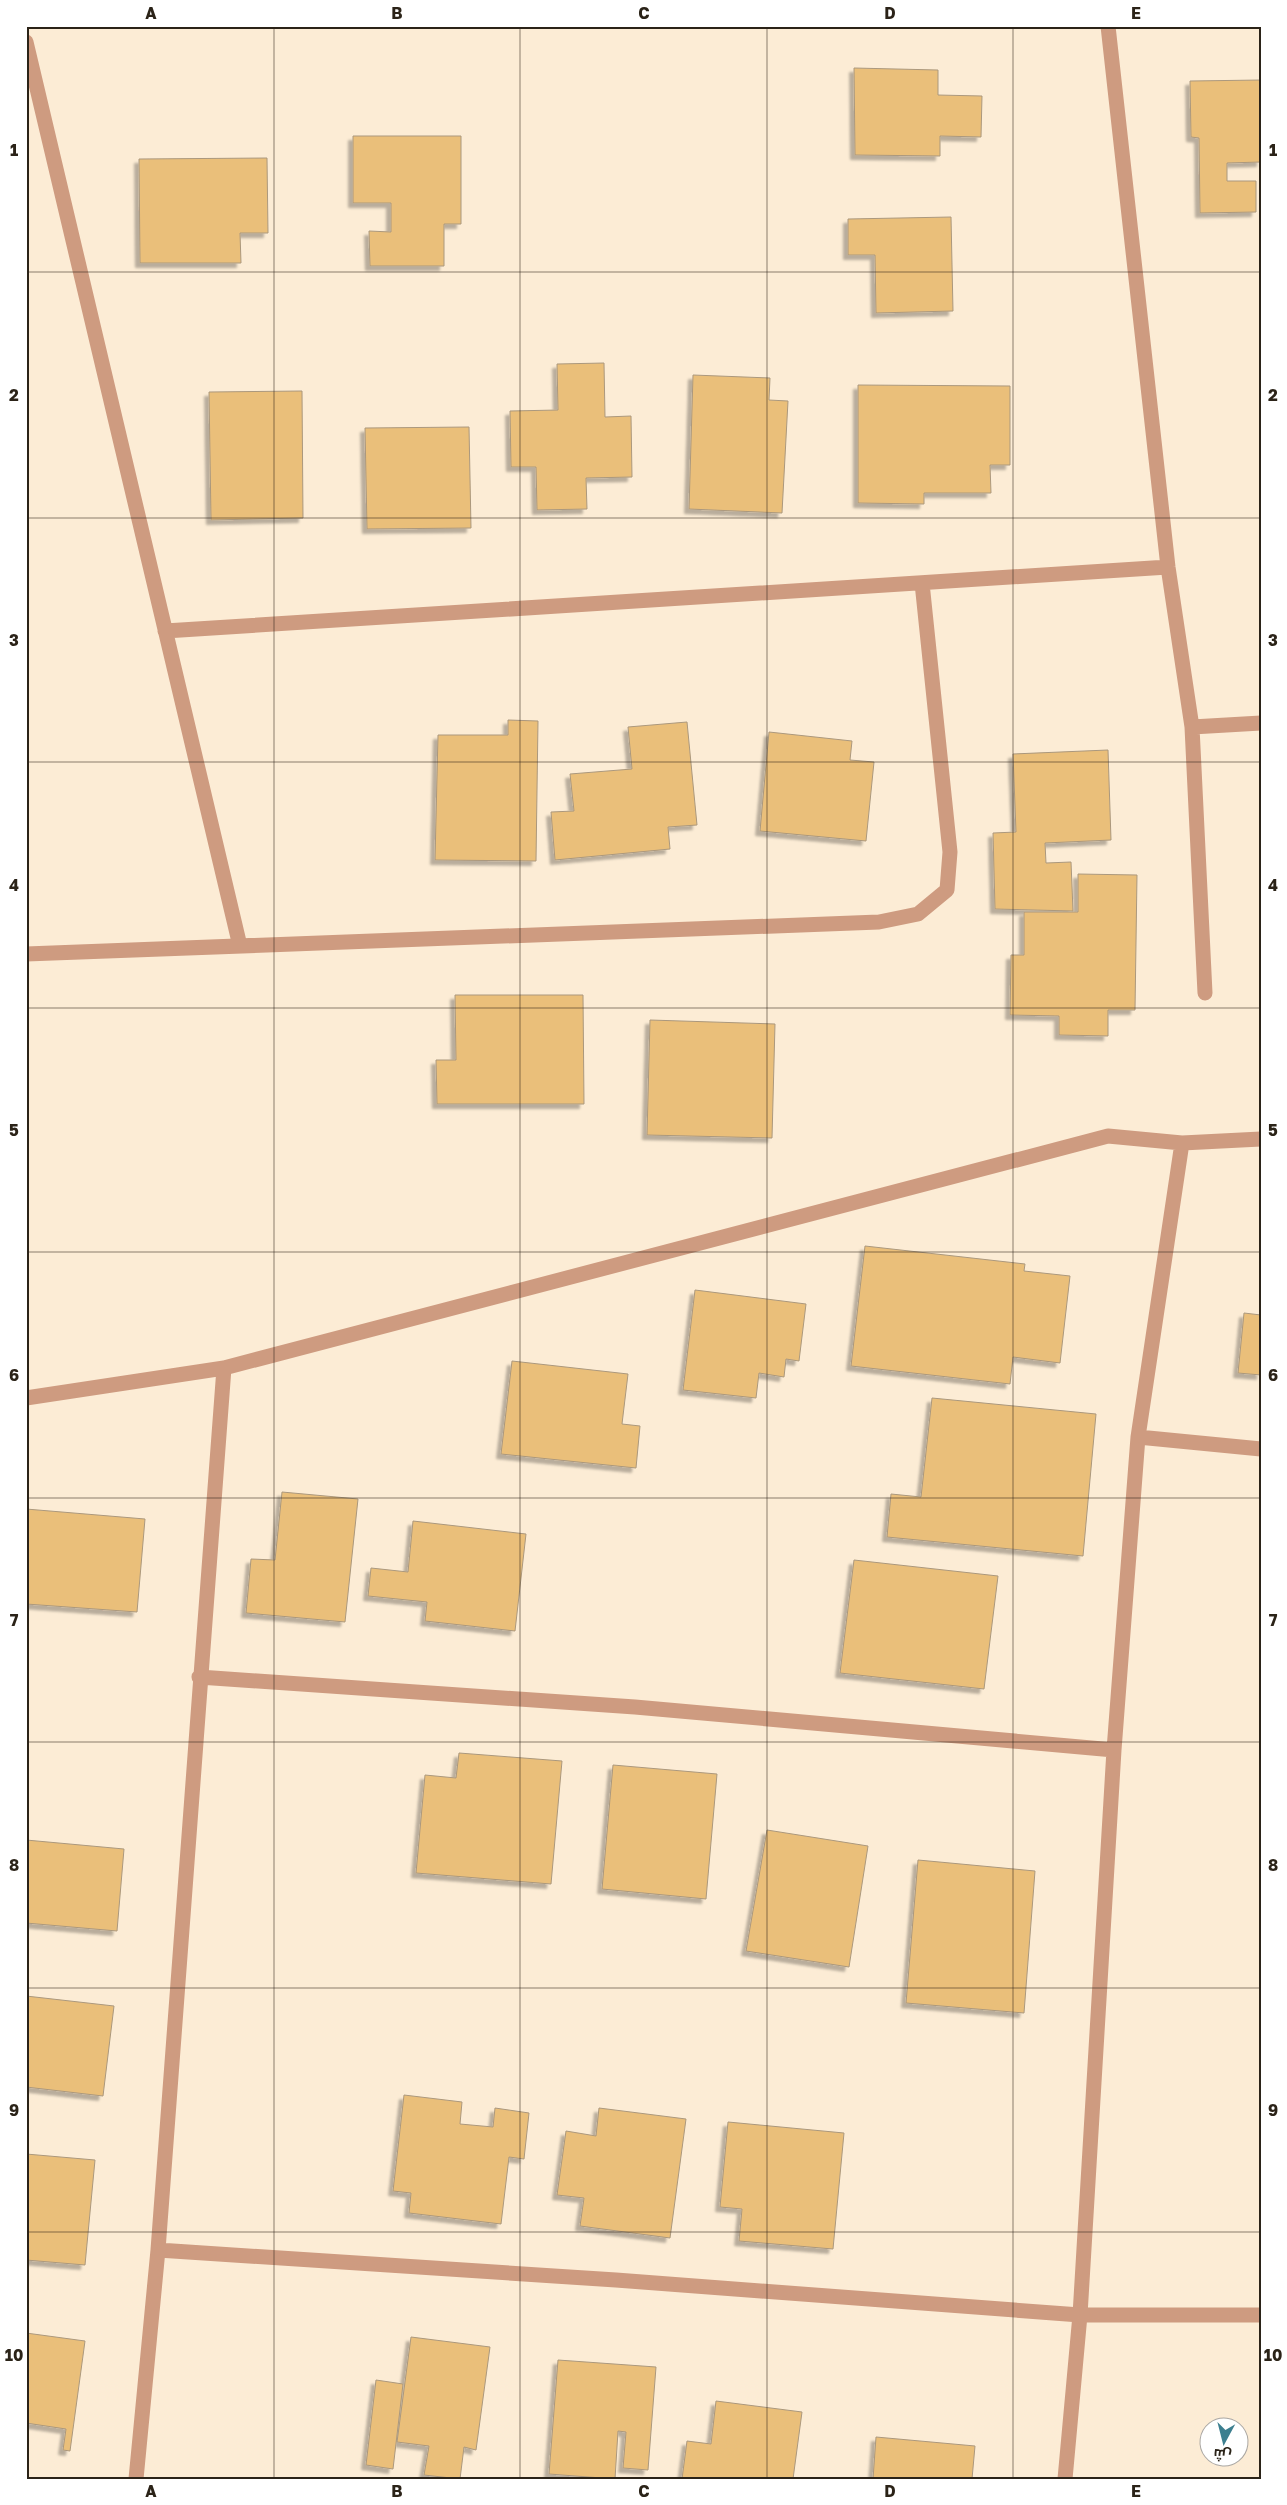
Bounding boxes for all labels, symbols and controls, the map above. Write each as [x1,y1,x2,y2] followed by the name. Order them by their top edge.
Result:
[145,3,157,23] text: A
[391,3,403,23] text: B
[638,3,650,23] text: C
[884,3,896,23] text: D
[1131,3,1141,23] text: E
[10,140,18,160] text: 1
[1269,140,1277,160] text: 1
[9,385,19,405] text: 2
[1268,385,1278,405] text: 2
[9,630,19,650] text: 3
[1268,630,1278,650] text: 3
[9,875,19,895] text: 4
[1268,875,1278,895] text: 4
[9,1120,19,1140] text: 5
[1268,1120,1278,1140] text: 5
[9,1365,19,1385] text: 6
[1268,1365,1278,1385] text: 6
[10,1610,19,1630] text: 7
[1269,1610,1278,1630] text: 7
[9,1855,19,1875] text: 8
[1268,1855,1278,1875] text: 8
[9,2100,19,2120] text: 9
[1268,2100,1278,2120] text: 9
[5,2345,23,2365] text: 10
[1264,2345,1282,2365] text: 10
[1200,2418,1250,2468] north arrow
[1212,2445,1232,2465] text: ش
[145,2481,157,2501] text: A
[391,2481,403,2501] text: B
[638,2481,650,2501] text: C
[884,2481,896,2501] text: D
[1131,2481,1141,2501] text: E

